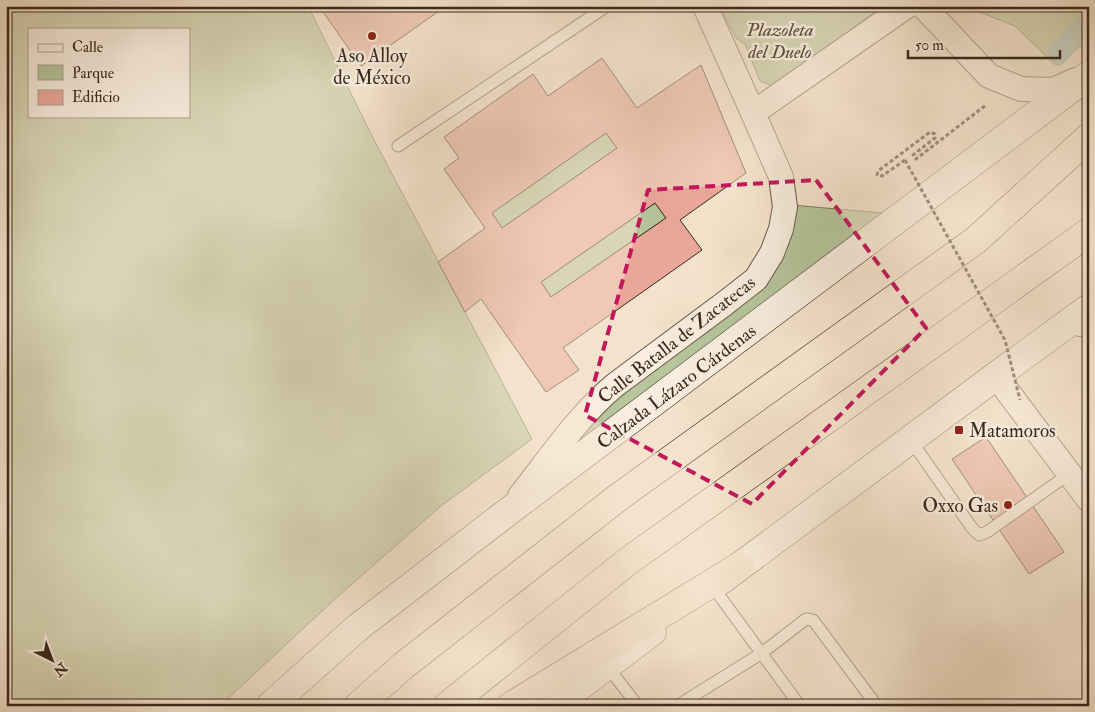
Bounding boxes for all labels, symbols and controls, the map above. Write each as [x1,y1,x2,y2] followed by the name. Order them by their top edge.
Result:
[746,18,814,64] park label: Plazoleta del Duelo
[28,28,190,118] legend
[908,28,1060,60] scale bar
[366,30,378,42] marker: Aso Alloy de México
[915,36,944,55] text: 50 m
[72,38,103,57] text: Calle
[333,44,411,90] place label: Aso Alloy de México
[72,64,114,83] text: Parque
[72,88,120,107] text: Edificio
[593,271,760,409] street label: Calle Batalla de Zacatecas
[592,319,761,455] street label: Calzada Lázaro Cárdenas
[969,419,1056,443] place label: Matamoros
[953,424,965,436] marker: Matamoros
[922,494,998,518] place label: Oxxo Gas
[1002,499,1014,511] marker: Oxxo Gas
[28,634,78,684] north arrow
[50,658,71,680] text: N

